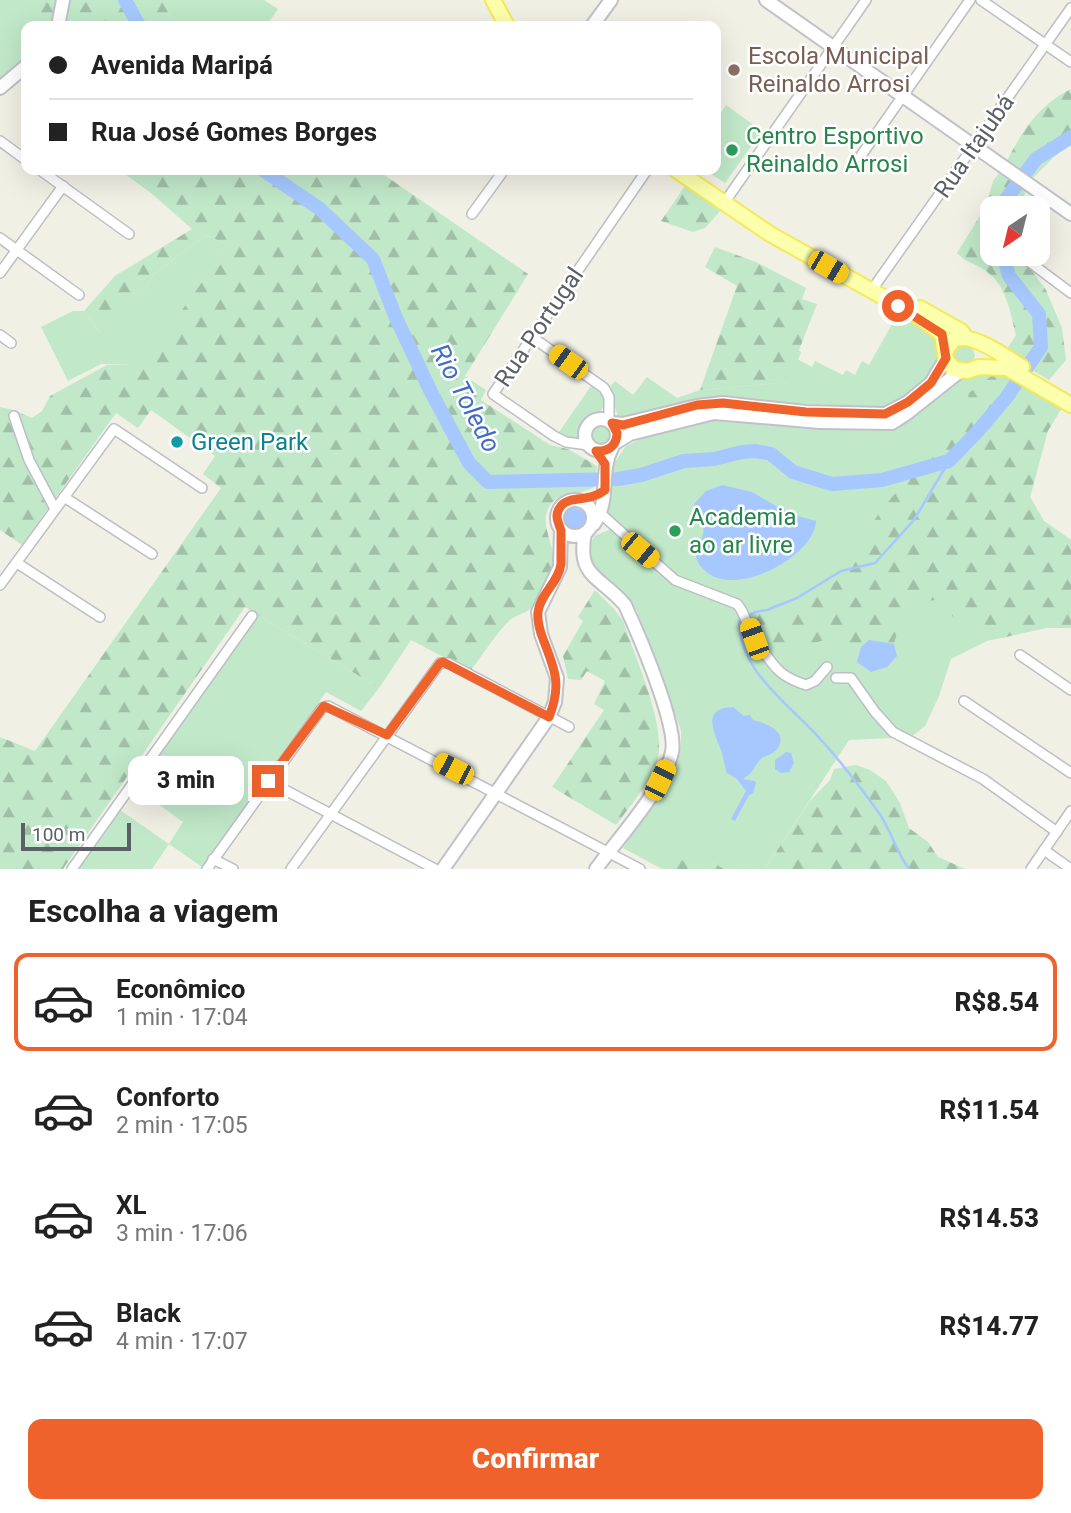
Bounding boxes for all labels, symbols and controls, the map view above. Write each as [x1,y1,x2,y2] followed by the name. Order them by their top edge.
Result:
[748,42,929,98] place label: Escola Municipal Reinaldo Arrosi
[91,50,273,80] text: Avenida Maripá
[726,62,742,78] marker: Escola Municipal Reinaldo Arrosi
[928,89,1020,203] street label: Rua Itajubá
[91,117,377,147] text: Rua José Gomes Borges
[746,122,924,178] place label: Centro Esportivo Reinaldo Arrosi
[724,142,740,158] marker: Centro Esportivo Reinaldo Arrosi
[980,196,1050,266] north arrow
[980,196,1050,266] map controls
[805,247,852,287] car
[489,262,589,392] street label: Rua Portugal
[882,290,914,322] route start
[425,339,507,457] water label: Rio Toledo
[545,341,592,383] car
[191,428,309,456] place label: Green Park
[169,434,185,450] marker: Green Park
[689,503,796,559] place label: Academia ao ar livre
[667,523,683,539] marker: Academia ao ar livre
[618,528,663,572] car
[737,616,772,662] car
[430,750,477,788] car
[128,756,244,806] callout: 3 min
[642,757,679,803] car
[252,765,284,797] route end
[157,767,215,794] text: 3 min
[21,820,131,852] scale bar
[32,823,85,846] text: 100 m
[28,892,279,930] text: Escolha a viagem
[32,971,95,1034] icon: car
[116,974,245,1004] text: Econômico
[955,987,1039,1017] text: R$8.54
[116,1004,248,1031] text: 1 min · 17:04
[32,1079,95,1142] icon: car
[116,1082,220,1112] text: Conforto
[940,1095,1039,1125] text: R$11.54
[116,1112,248,1139] text: 2 min · 17:05
[32,1187,95,1250] icon: car
[116,1190,147,1220] text: XL
[940,1203,1039,1233] text: R$14.53
[116,1220,248,1247] text: 3 min · 17:06
[32,1295,95,1358] icon: car
[116,1298,181,1328] text: Black
[940,1311,1039,1341] text: R$14.77
[116,1328,248,1355] text: 4 min · 17:07
[28,1419,1043,1499] button: Confirmar

